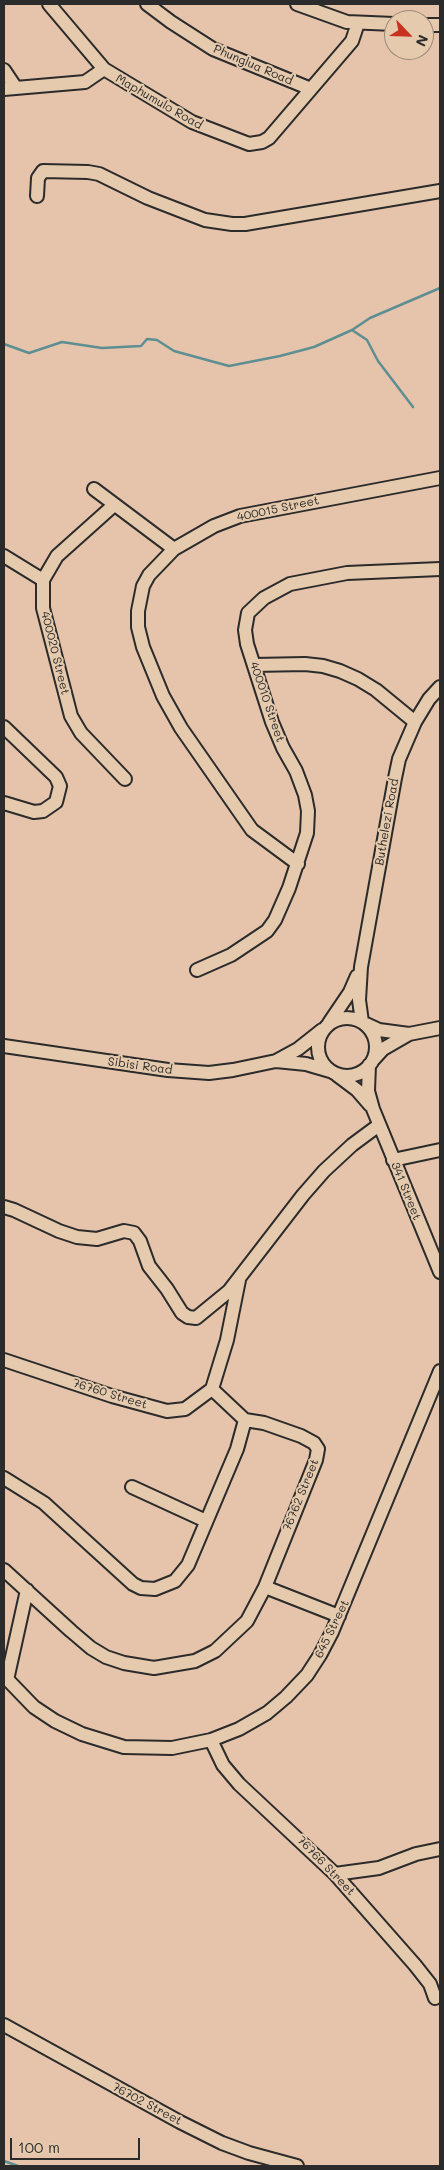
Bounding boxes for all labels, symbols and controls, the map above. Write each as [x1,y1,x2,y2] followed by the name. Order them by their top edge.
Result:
[384,10,434,60] north arrow
[411,32,433,50] text: N
[211,42,295,88] street label: Phunglua Road
[113,71,205,133] street label: Maphumulo Road
[236,493,320,525] street label: 400015 Street
[38,610,72,696] street label: 400020 Street
[247,660,287,744] street label: 400010 Street
[372,777,402,867] street label: Buthelezi Road
[107,1054,173,1078] street label: Sibisi Road
[388,1160,424,1222] street label: 341 Street
[71,1376,149,1412] street label: 76760 Street
[280,1457,322,1533] street label: 76762 Street
[312,1597,352,1661] street label: 645 Street
[294,1833,358,1899] street label: 76766 Street
[110,2080,184,2128] street label: 76702 Street
[12,2128,142,2160] scale bar
[18,2137,60,2157] text: 100 m

